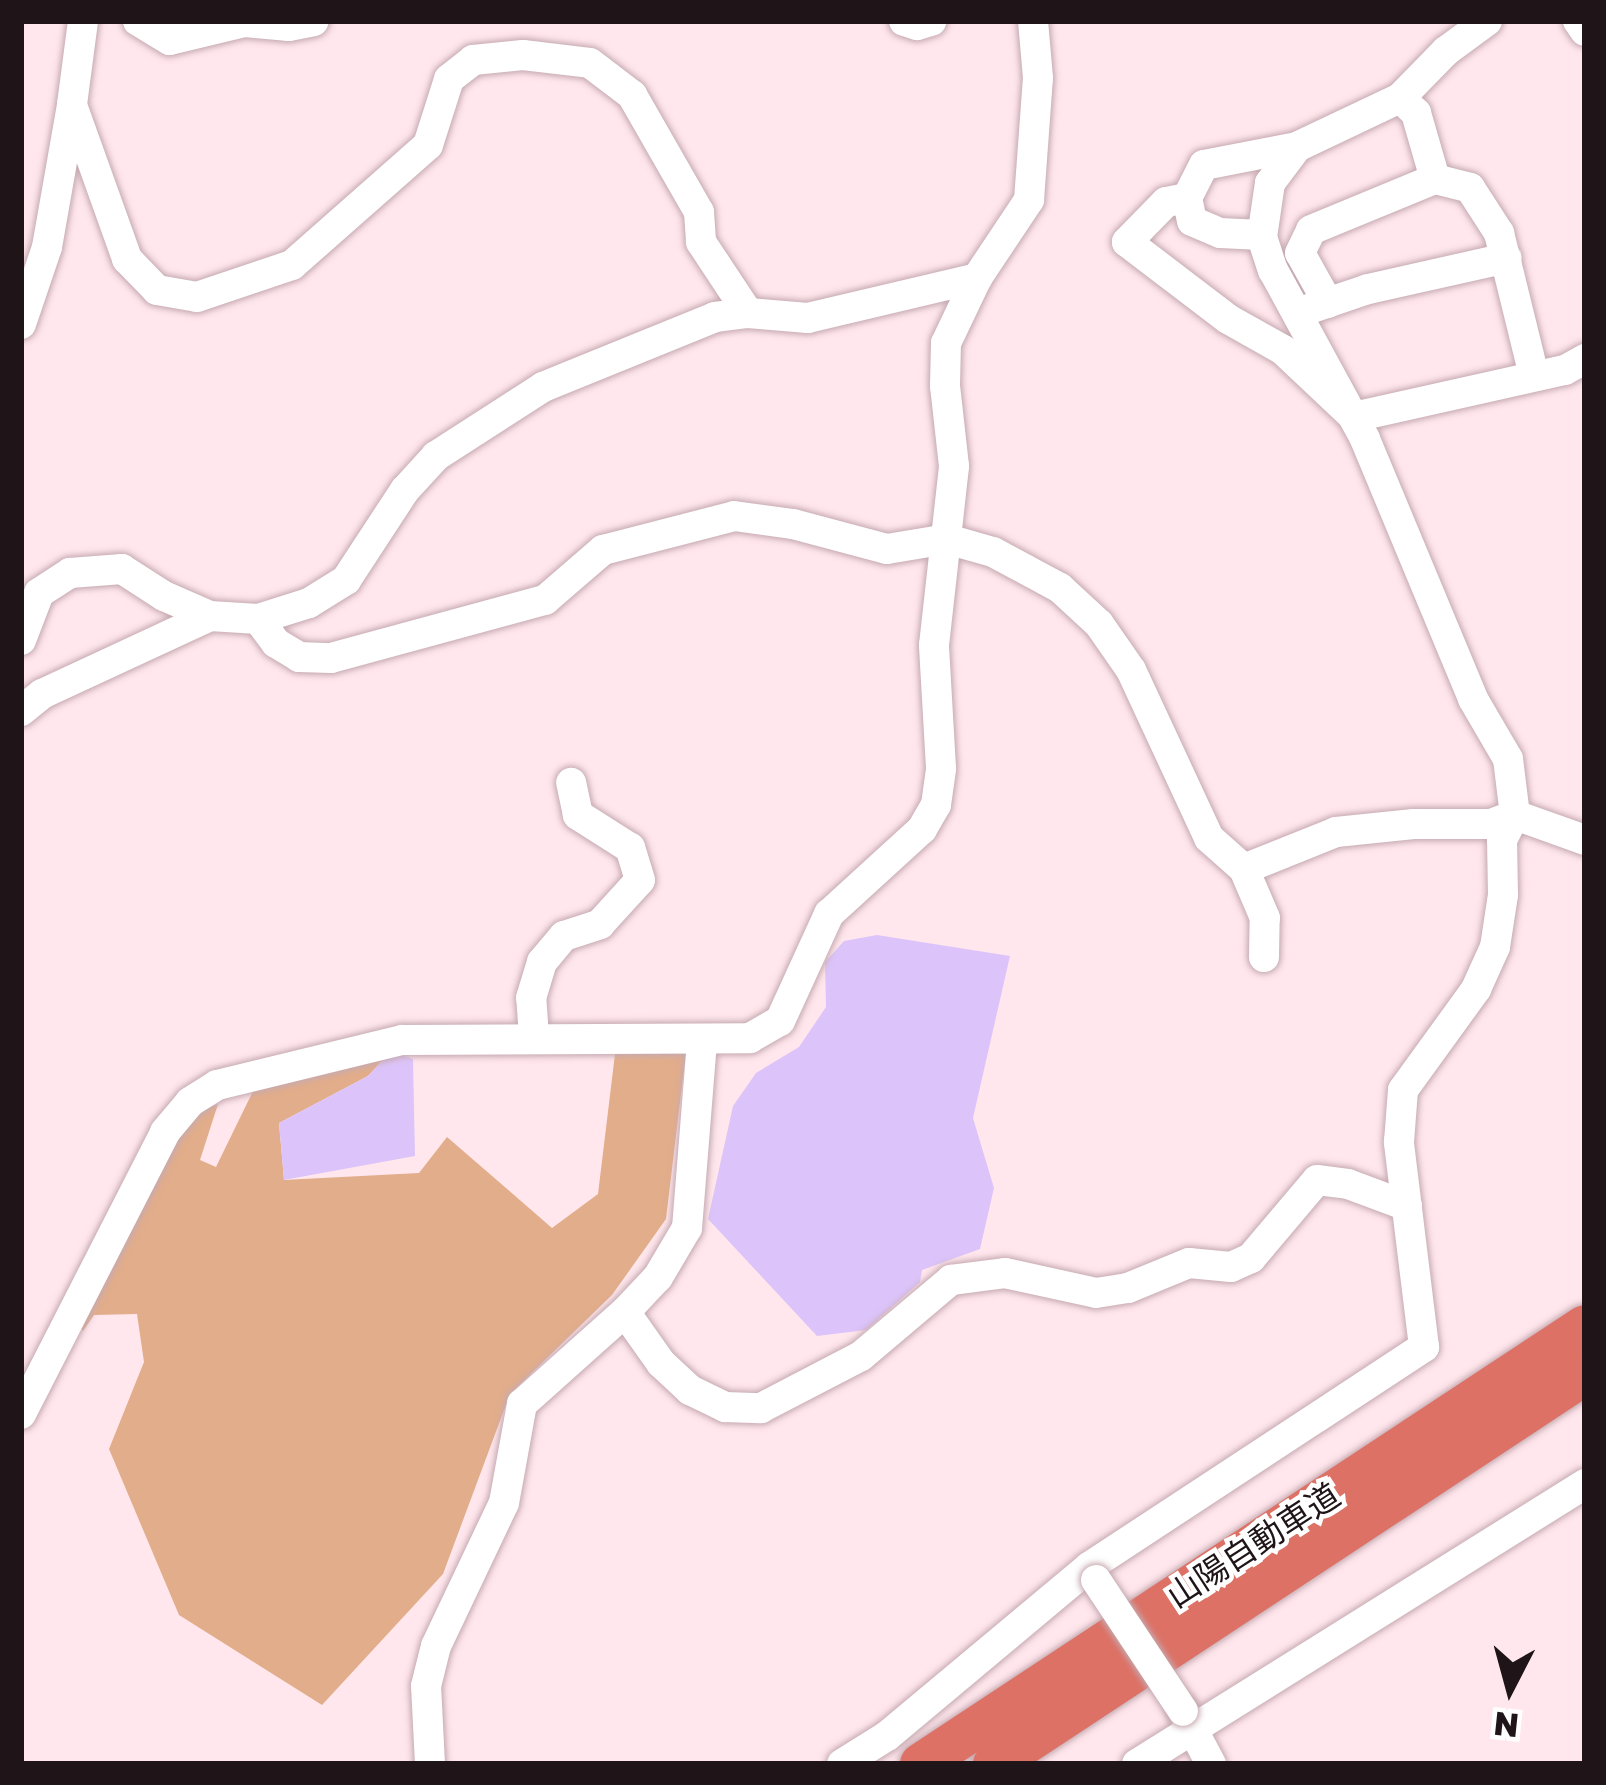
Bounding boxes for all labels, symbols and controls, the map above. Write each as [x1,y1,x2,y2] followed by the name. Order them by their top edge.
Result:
[1159,1474,1347,1616] street label: 山陽自動車道
[1450,1629,1570,1749] north arrow
[1492,1705,1521,1746] text: N

